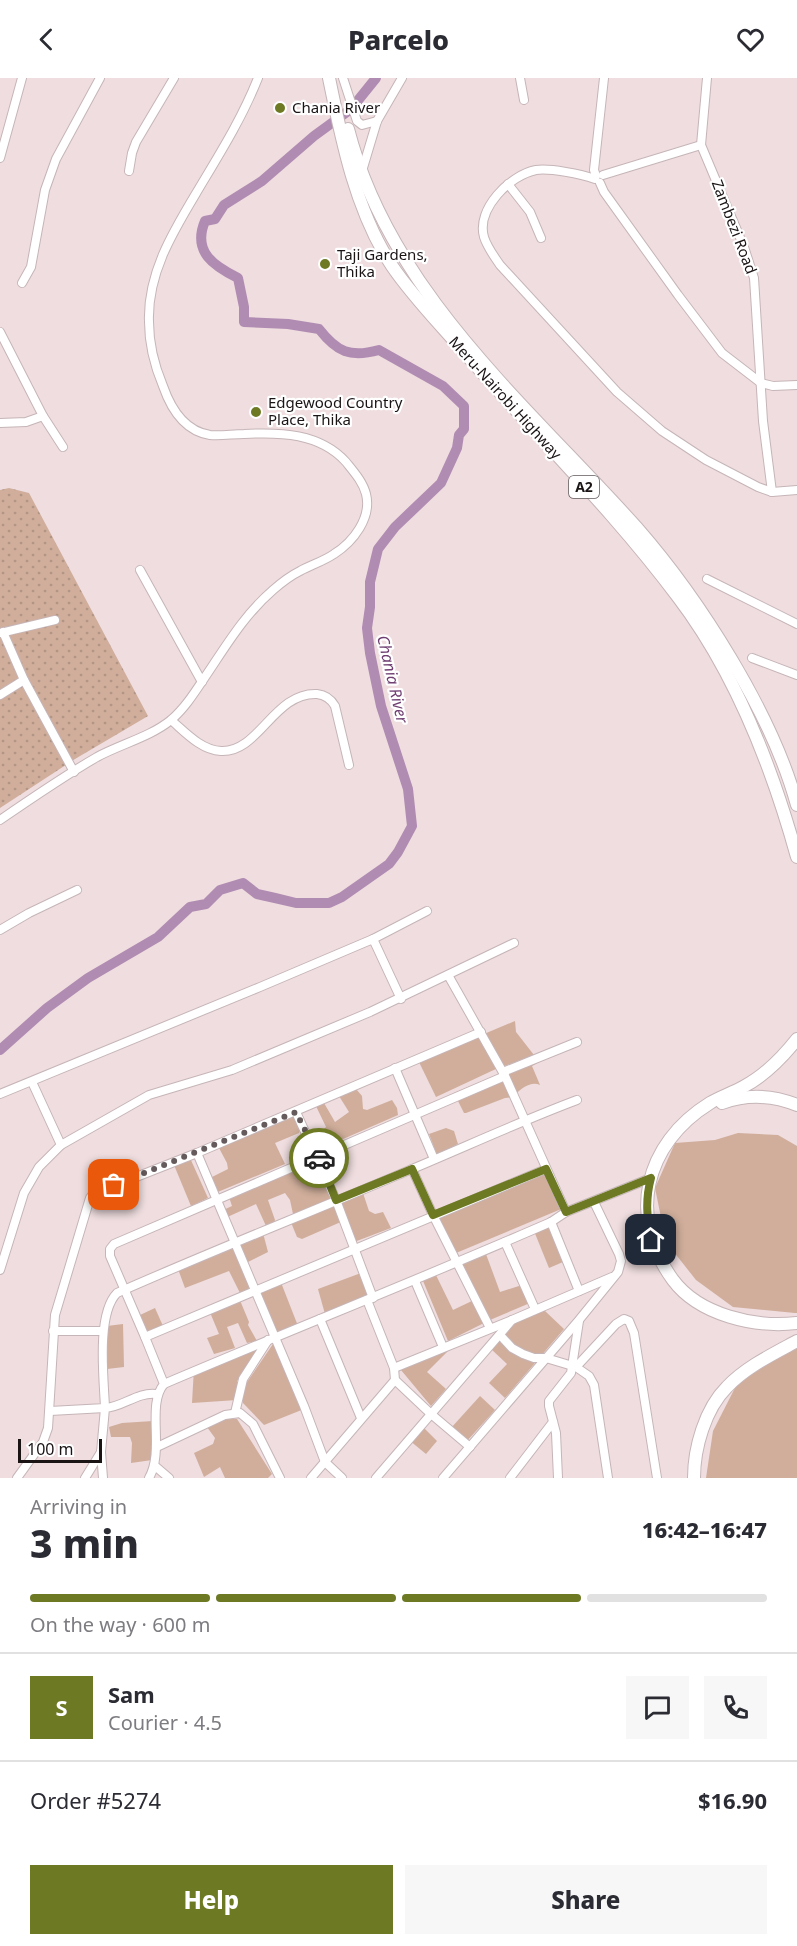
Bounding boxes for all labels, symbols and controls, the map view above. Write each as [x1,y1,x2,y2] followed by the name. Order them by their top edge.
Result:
[348,21,449,58] text: Parcelo
[30,23,63,56] icon: back
[734,23,767,56] icon: heart
[292,97,380,117] place label: Chania River
[273,101,287,115] marker: Chania River
[708,177,762,277] street label: Zambezi Road
[337,244,428,281] place label: Taji Gardens, Thika
[318,257,332,271] marker: Taji Gardens, Thika
[445,331,567,463] street label: Meru-Nairobi Highway
[268,392,403,429] place label: Edgewood Country Place, Thika
[249,405,263,419] marker: Edgewood Country Place, Thika
[569,476,599,498] road number: A2
[372,633,414,726] water label: Chania River
[289,1128,349,1188] courier
[303,1142,336,1175] icon: car
[88,1159,139,1210] pin
[97,1168,130,1201] icon: bag
[625,1214,676,1265] pin
[634,1223,667,1256] icon: home
[18,1436,102,1464] scale bar
[27,1438,74,1460] text: 100 m
[30,1493,127,1520] text: Arriving in
[642,1514,767,1544] text: 16:42–16:47
[30,1516,139,1569] text: 3 min
[30,1611,210,1638] text: On the way · 600 m
[626,1676,689,1739] button: chat
[704,1676,767,1739] button: phone
[108,1679,155,1709] text: Sam
[55,1692,68,1722] text: S
[108,1709,222,1736] text: Courier · 4.5
[30,1785,161,1815] text: Order #5274
[698,1785,767,1815] text: $16.90
[30,1865,393,1934] button: Help
[405,1865,767,1934] button: Share

